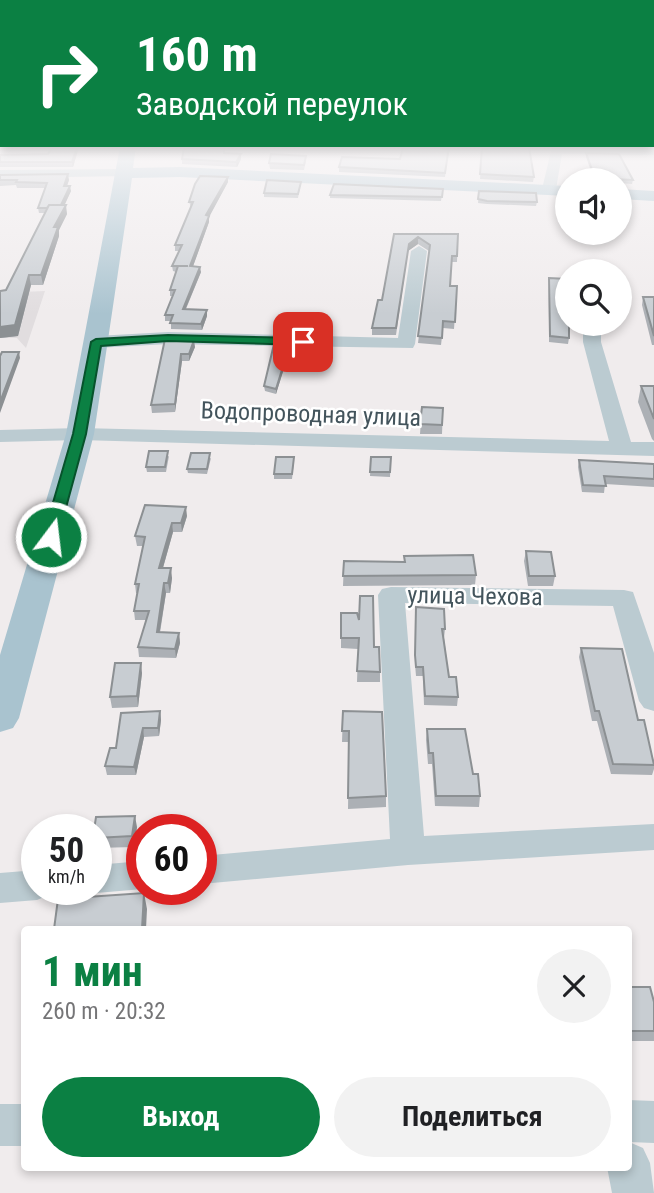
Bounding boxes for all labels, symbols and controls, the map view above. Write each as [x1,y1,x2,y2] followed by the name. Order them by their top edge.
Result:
[136,26,258,83] text: 160 m
[21,28,112,119] icon: right
[136,85,408,123] text: Заводской переулок
[555,168,632,336] map controls
[555,168,632,245] button: sound
[555,259,632,336] button: search
[273,312,333,372] pin
[284,323,322,361] icon: arrive
[200,396,422,432] street label: Водопроводная улица
[14,500,88,574] position arrow
[407,581,543,611] street label: улица Чехова
[126,814,217,905] speed limit sign: 60
[49,830,84,871] text: 50
[48,866,85,887] text: km/h
[42,947,143,996] text: 1 мин
[537,949,611,1023] button: close
[42,998,166,1025] text: 260 m · 20:32
[42,1077,320,1157] button: Выход
[334,1077,611,1157] button: Поделиться

